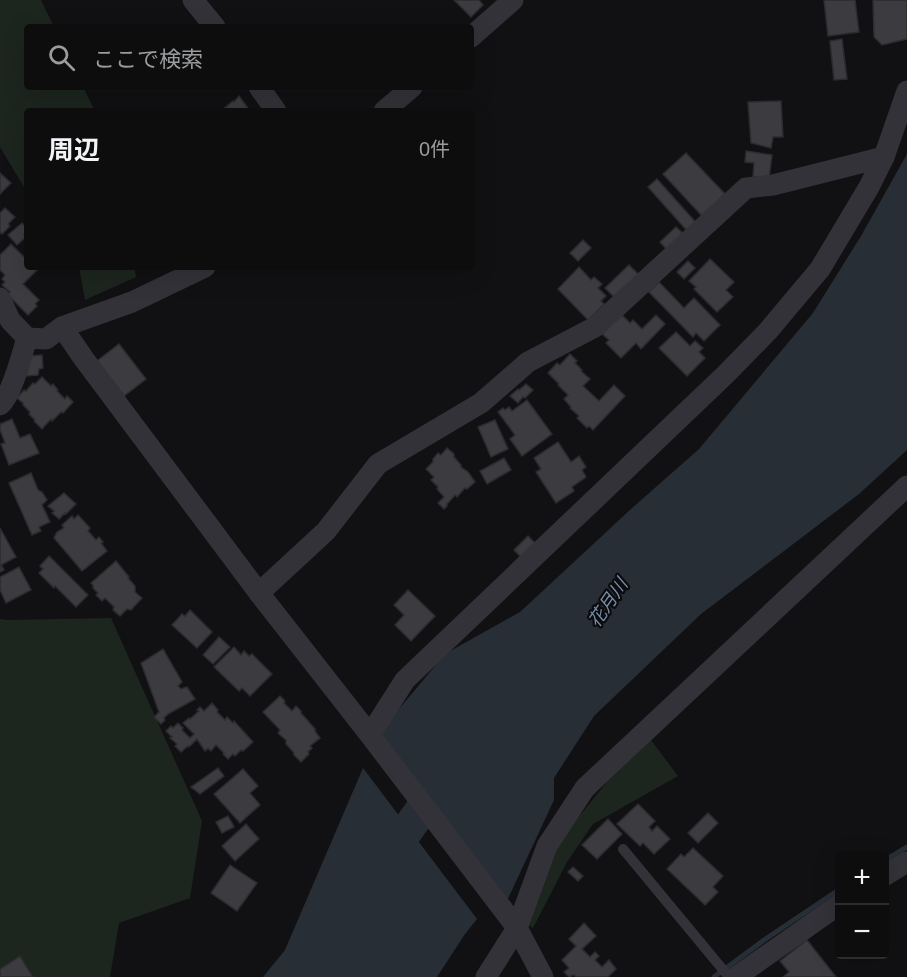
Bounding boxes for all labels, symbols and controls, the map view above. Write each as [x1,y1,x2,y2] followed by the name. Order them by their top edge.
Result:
[24,24,474,90] search box
[45,41,78,74] icon: search
[93,47,203,72] text: ここで検索
[48,135,100,165] text: 周辺
[419,138,450,160] text: 0件
[584,574,633,631] water label: 花月川
[835,851,889,959] map controls
[835,851,889,905] button: +
[835,905,889,959] button: −

